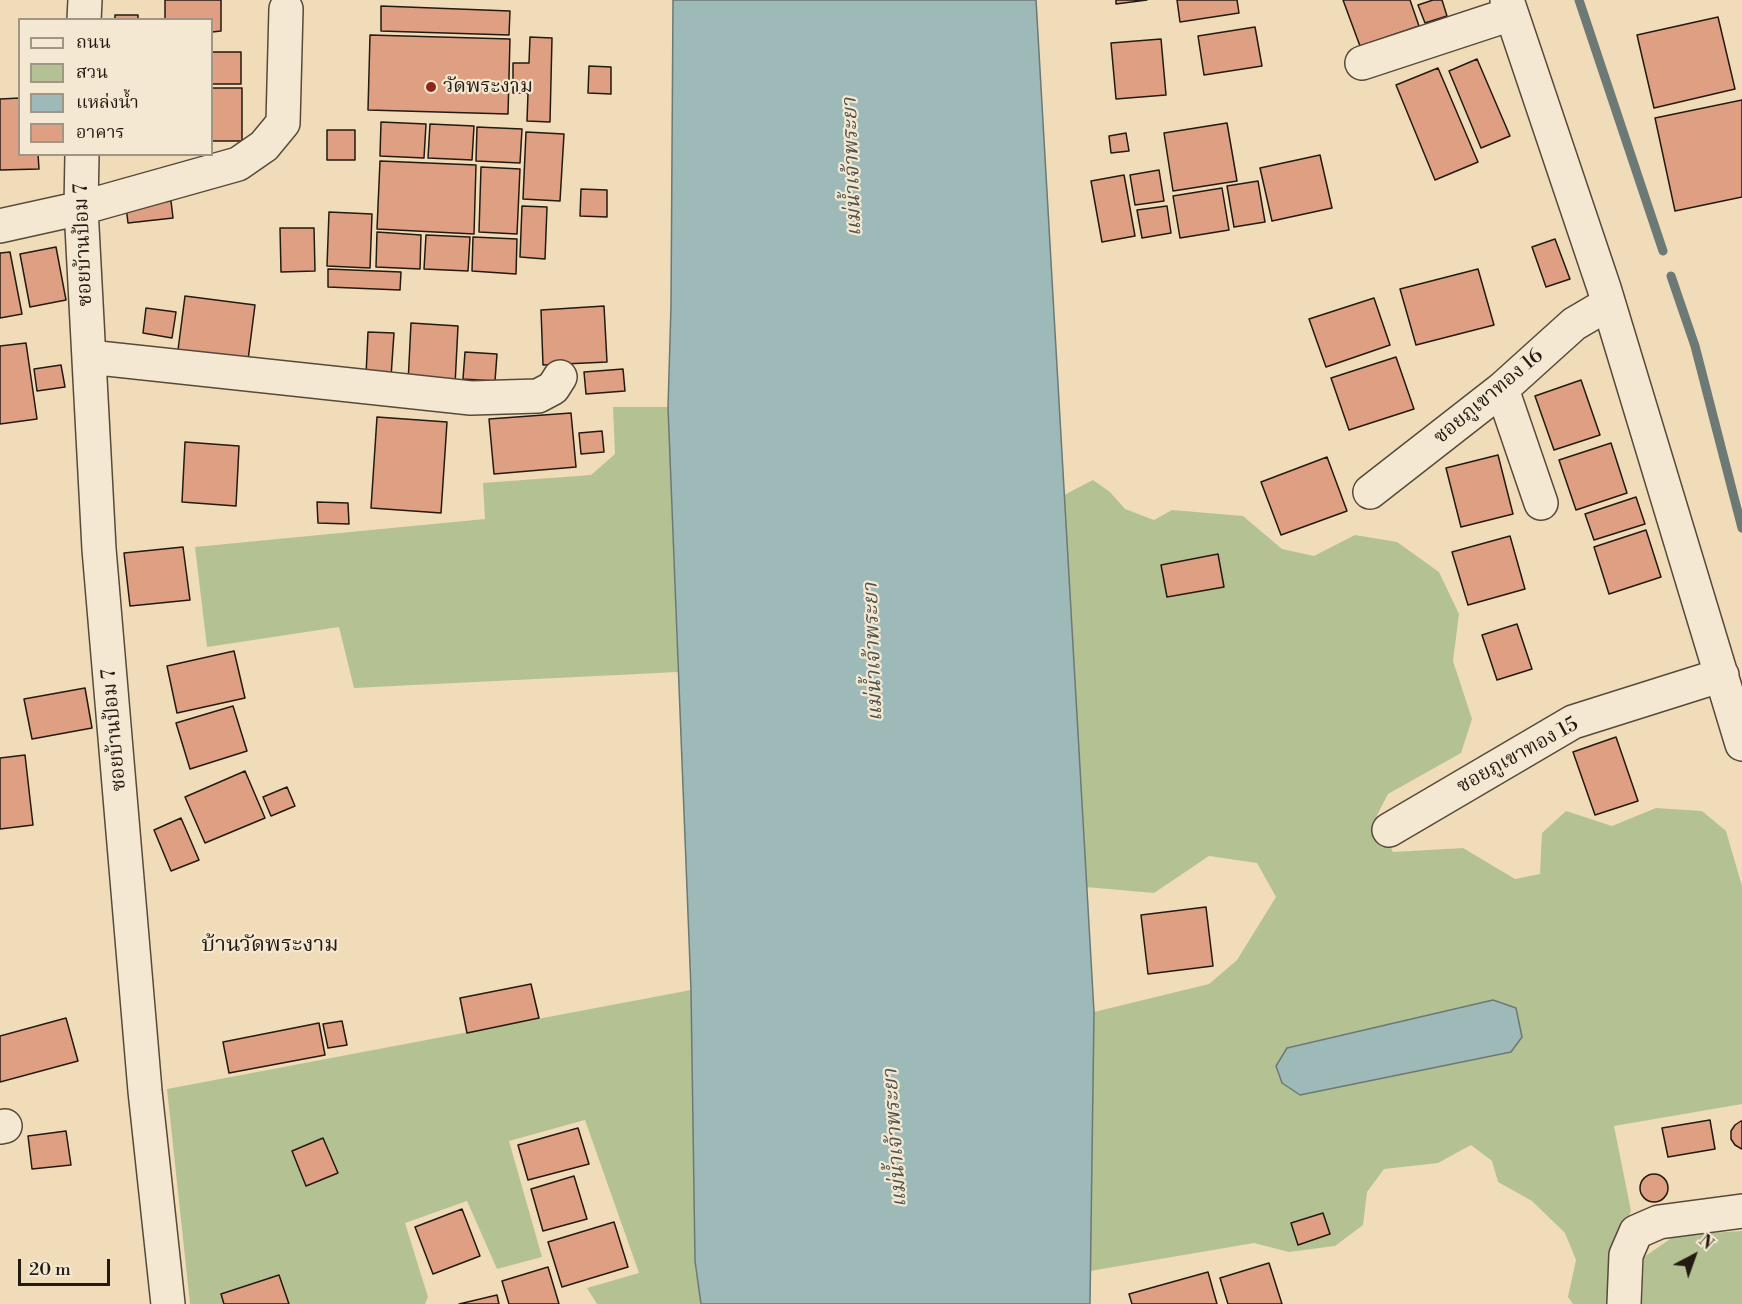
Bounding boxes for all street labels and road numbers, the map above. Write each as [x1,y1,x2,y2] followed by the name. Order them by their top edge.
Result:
[70,183,98,307] street label: ซอยบ้านป้อม 7
[1429,344,1549,450] street label: ซอยภูเขาทอง 16
[98,668,132,792] street label: ซอยบ้านป้อม 7
[1453,713,1583,799] street label: ซอยภูเขาทอง 15

